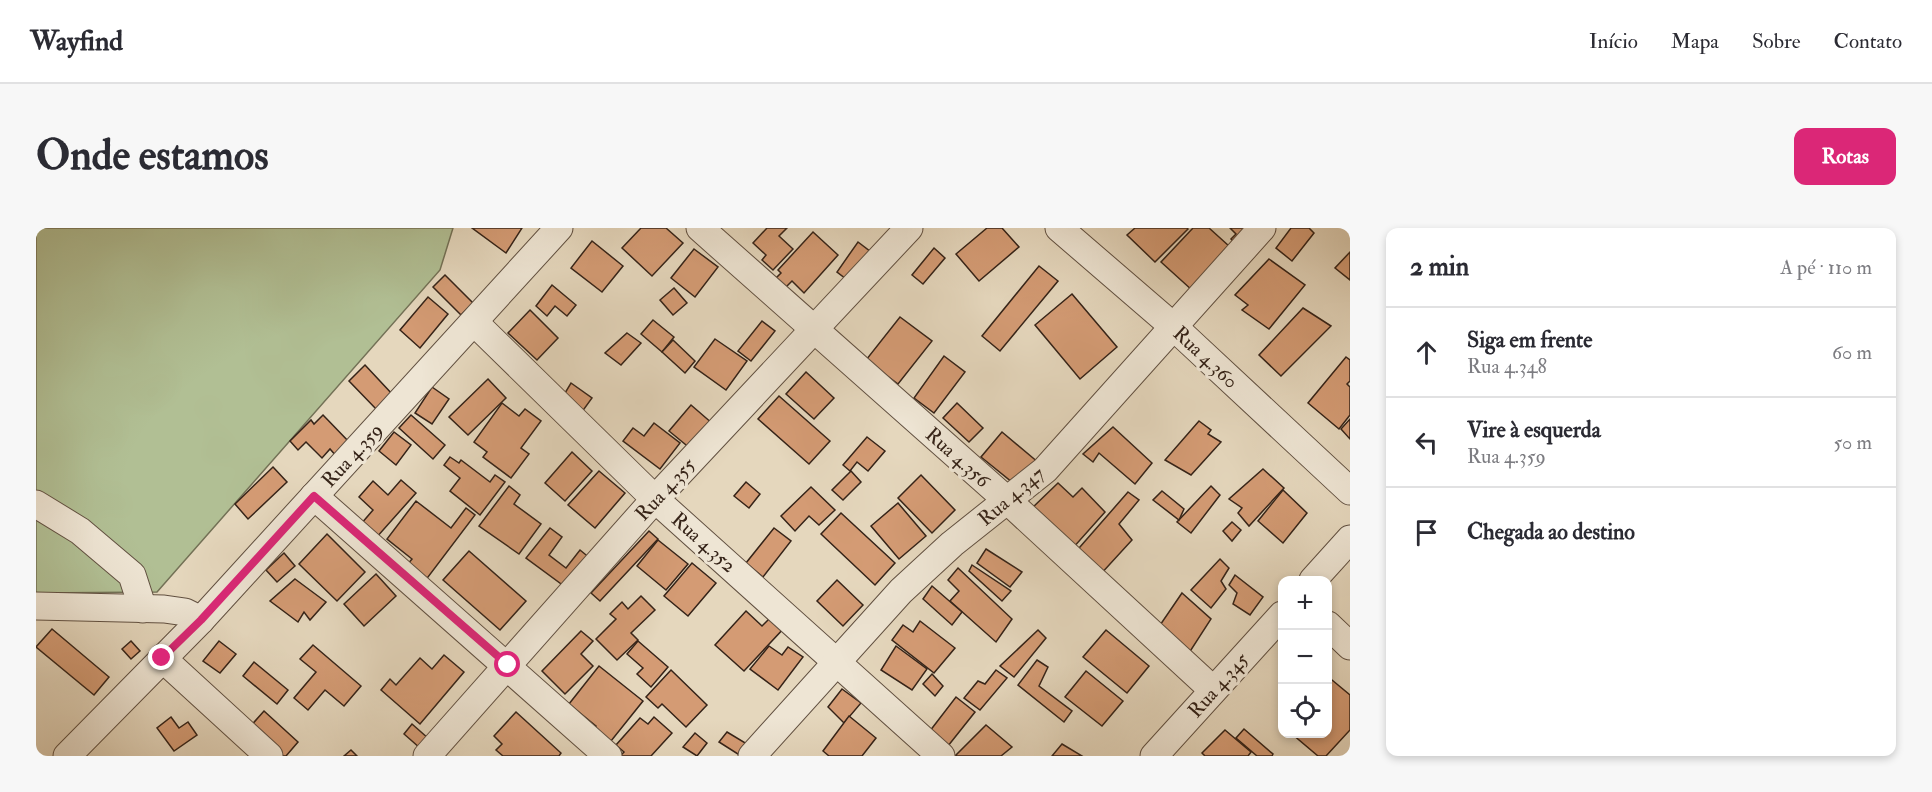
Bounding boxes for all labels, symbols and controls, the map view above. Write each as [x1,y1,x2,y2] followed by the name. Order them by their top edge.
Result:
[30,24,123,59] text: Wayfind
[1589,28,1638,55] text: Início
[1671,28,1719,55] text: Mapa
[1752,28,1801,55] text: Sobre
[1834,28,1902,55] text: Contato
[1794,128,1896,185] button: Rotas
[36,130,269,182] text: Onde estamos
[1410,251,1469,283] text: 2 min
[1780,255,1872,280] text: A pé · 110 m
[1168,321,1243,394] street label: Rua 4.360
[1467,326,1592,354] text: Siga em frente
[1410,336,1443,369] icon: ahead
[1832,340,1872,365] text: 60 m
[1467,354,1547,379] text: Rua 4.348
[1467,416,1601,444] text: Vire à esquerda
[316,418,388,493] street label: Rua 4.359
[920,422,996,494] street label: Rua 4.356
[1410,426,1443,459] icon: left
[1833,430,1872,455] text: 50 m
[1467,444,1546,469] text: Rua 4.359
[630,452,701,526] street label: Rua 4.355
[973,461,1050,531] street label: Rua 4.347
[666,507,741,578] street label: Rua 4.352
[1410,516,1443,549] icon: arrive
[1467,518,1635,546] text: Chegada ao destino
[1278,576,1332,738] map controls
[1278,576,1332,630] button: +
[1278,630,1332,684] button: −
[148,644,174,670] route end
[1183,647,1254,723] street label: Rua 4.345
[494,651,520,677] route start
[1278,684,1332,738] button: locate

